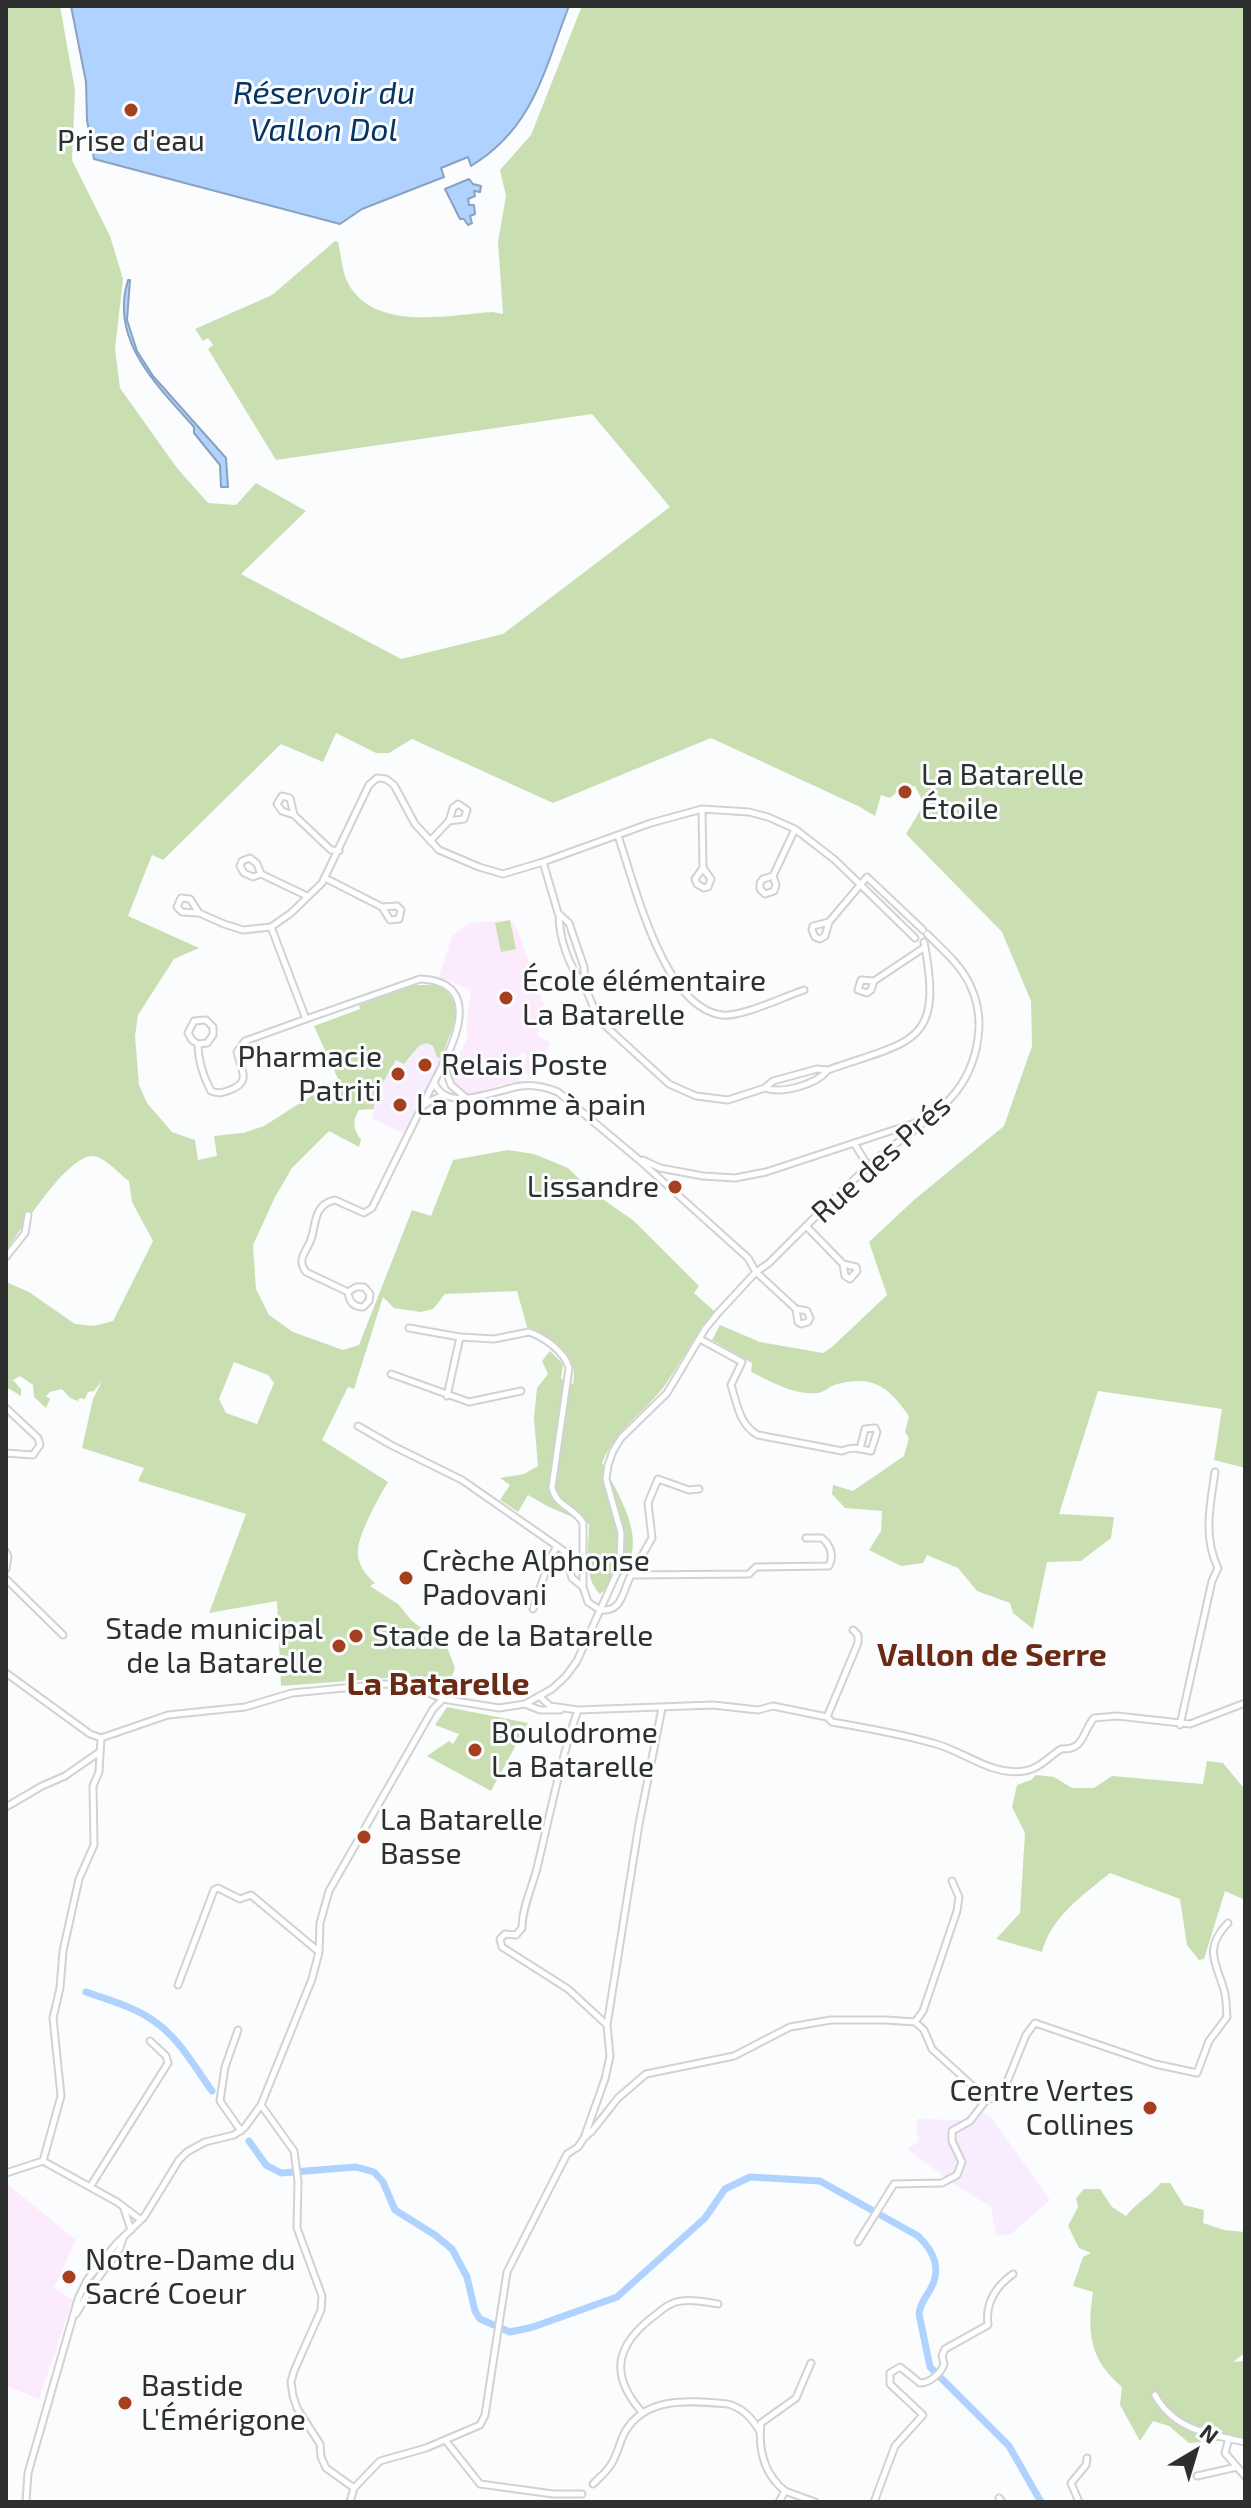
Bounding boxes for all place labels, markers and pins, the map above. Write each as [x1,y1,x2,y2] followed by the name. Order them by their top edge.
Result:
[122,101,140,119] marker: Prise d'eau
[57,123,205,159] place label: Prise d'eau
[921,757,1084,828] place label: La Batarelle Étoile
[896,783,914,801] marker: La Batarelle Étoile
[522,963,766,1034] place label: École élémentaire La Batarelle
[497,989,515,1007] marker: École élémentaire La Batarelle
[237,1039,382,1110] place label: Pharmacie Patriti
[441,1047,608,1083] place label: Relais Poste
[416,1056,434,1074] marker: Relais Poste
[389,1065,407,1083] marker: Pharmacie Patriti
[416,1087,646,1123] place label: La pomme à pain
[391,1096,409,1114] marker: La pomme à pain
[527,1169,659,1205] place label: Lissandre
[666,1178,684,1196] marker: Lissandre
[422,1543,650,1614] place label: Crèche Alphonse Padovani
[397,1569,415,1587] marker: Crèche Alphonse Padovani
[105,1611,323,1682] place label: Stade municipal de la Batarelle
[372,1618,653,1654] place label: Stade de la Batarelle
[347,1627,365,1645] marker: Stade de la Batarelle
[330,1637,348,1655] marker: Stade municipal de la Batarelle
[491,1715,658,1786] place label: Boulodrome La Batarelle
[466,1741,484,1759] marker: Boulodrome La Batarelle
[380,1802,543,1872] place label: La Batarelle Basse
[355,1828,373,1846] marker: La Batarelle Basse
[949,2073,1134,2144] place label: Centre Vertes Collines
[1141,2099,1159,2117] marker: Centre Vertes Collines
[85,2242,296,2312] place label: Notre-Dame du Sacré Coeur
[60,2268,78,2286] marker: Notre-Dame du Sacré Coeur
[141,2368,306,2438] place label: Bastide L'Émérigone
[116,2394,134,2412] marker: Bastide L'Émérigone

